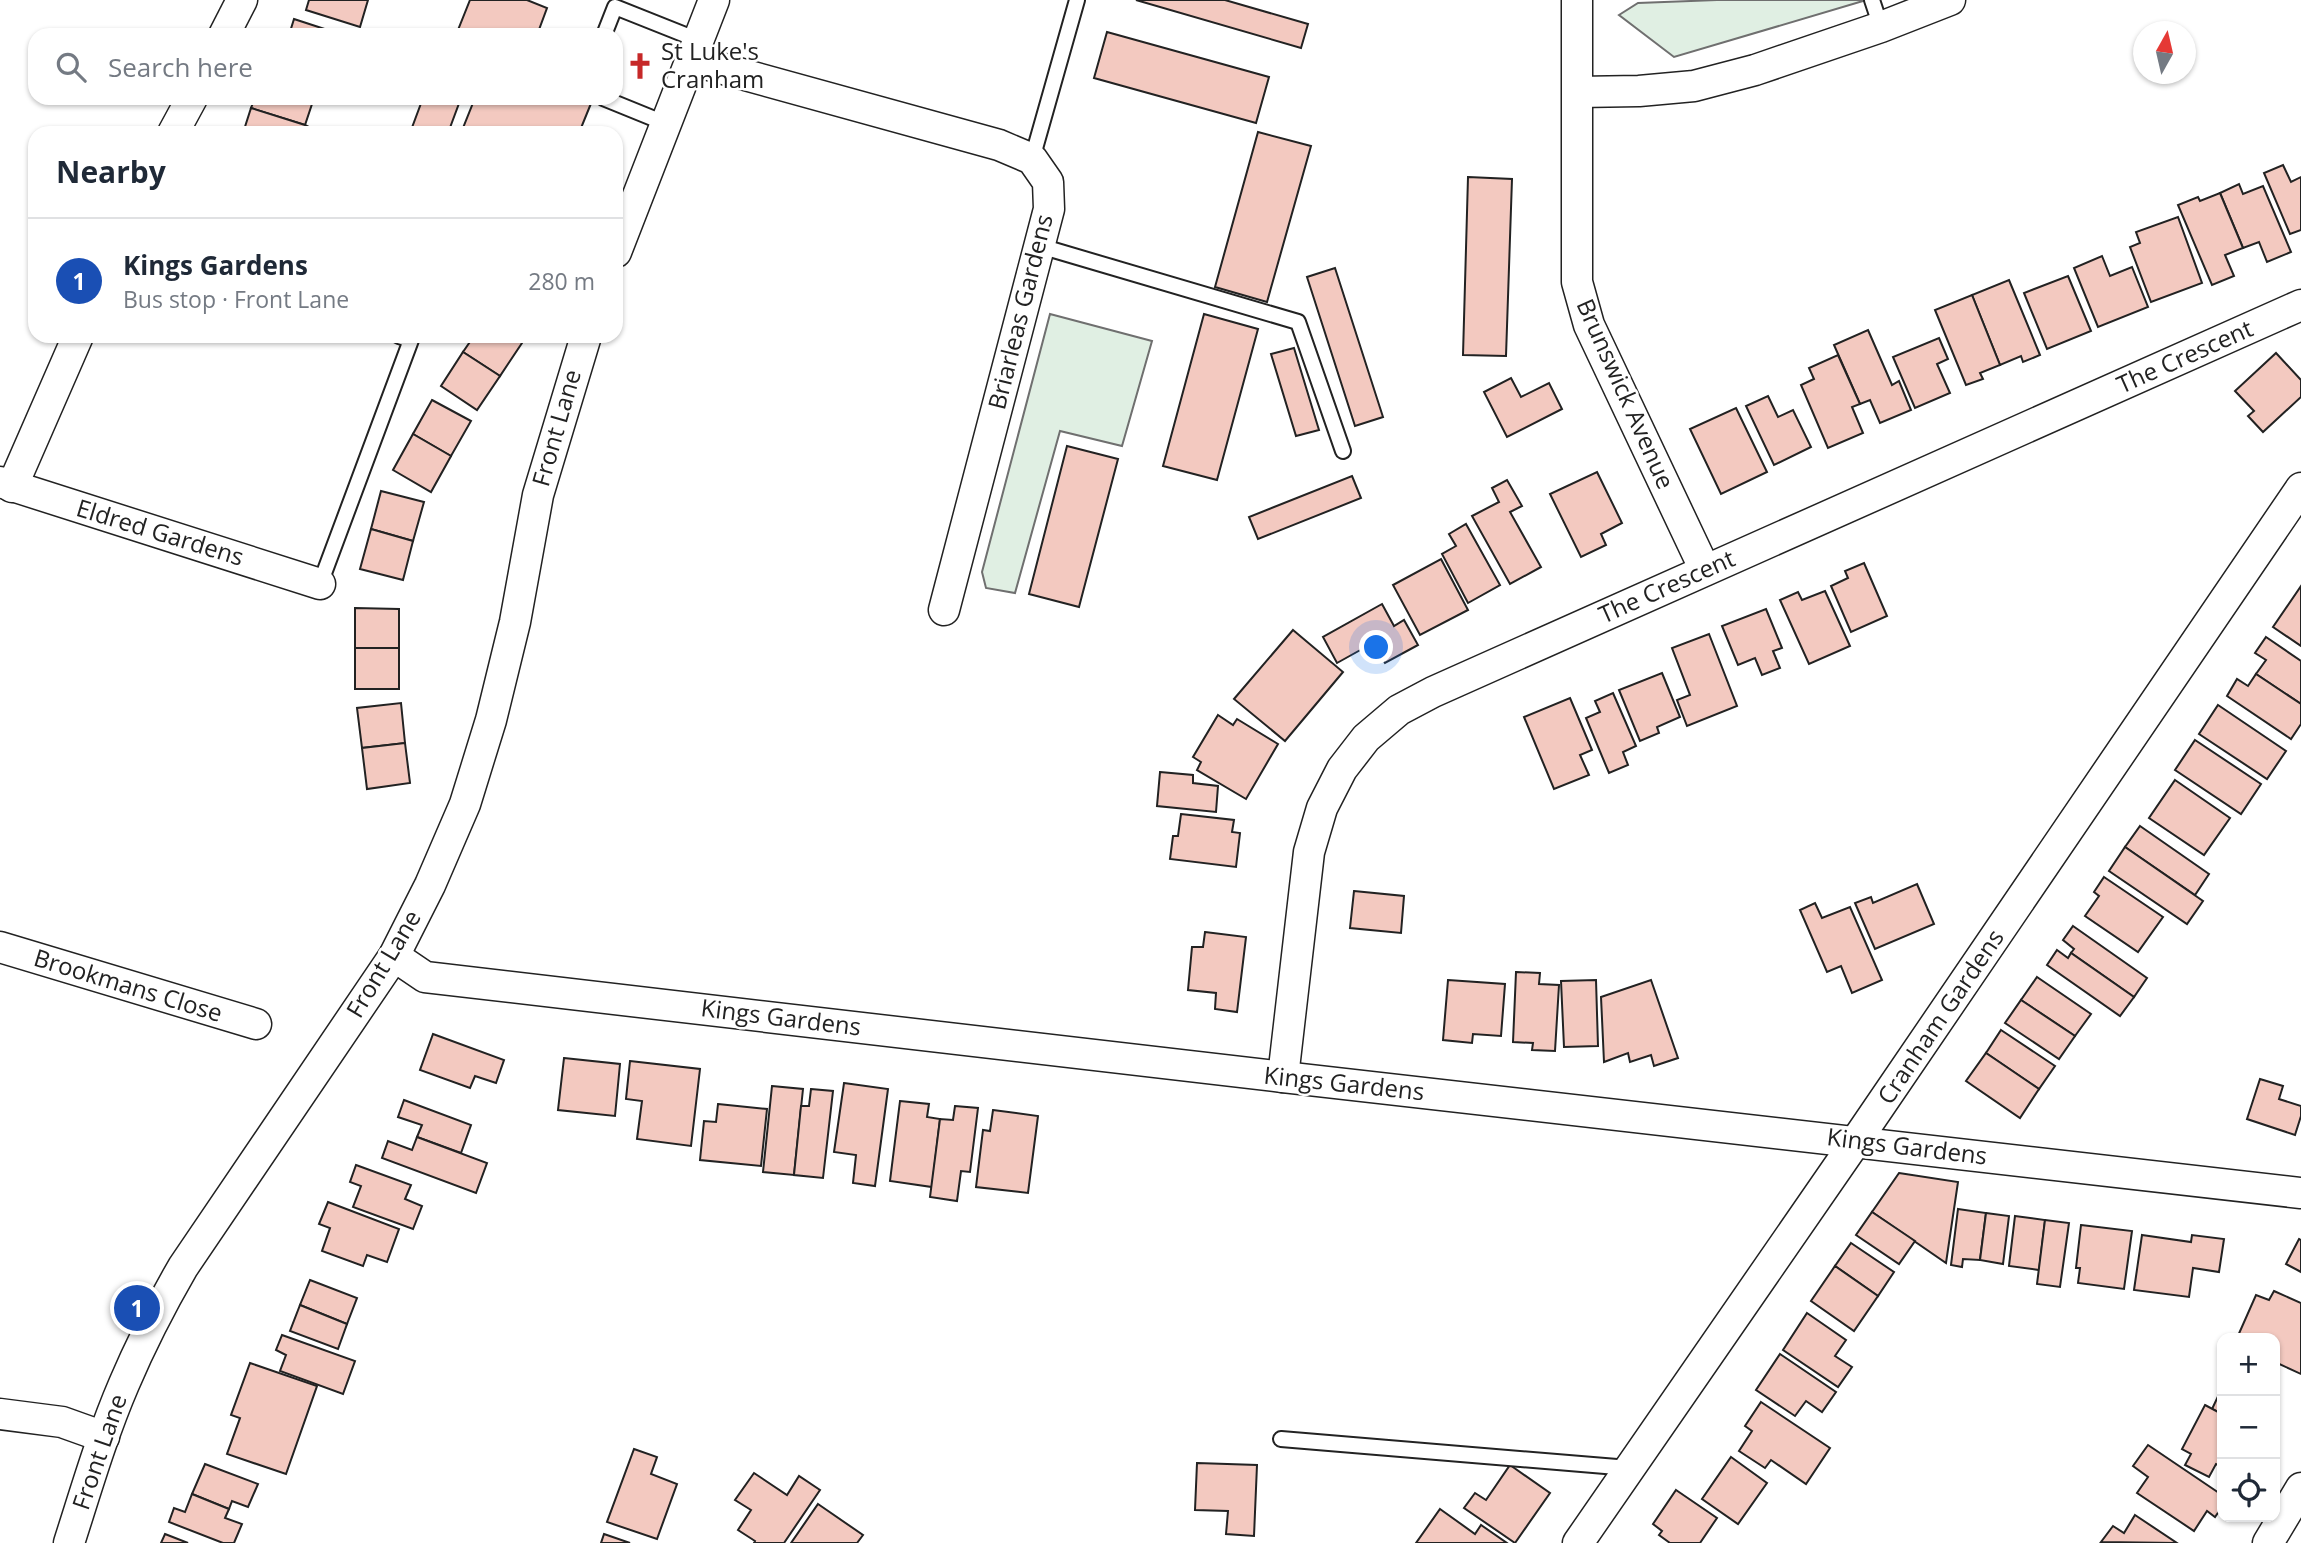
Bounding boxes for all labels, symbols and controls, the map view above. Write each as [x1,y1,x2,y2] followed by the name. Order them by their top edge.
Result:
[2133,21,2196,84] north arrow
[28,28,623,105] search box
[661,34,764,95] place label: St Luke's Cranham
[52,48,90,86] icon: search
[108,49,253,85] text: Search here
[625,51,655,81] church icon: St Luke's Cranham
[56,151,166,192] text: Nearby
[979,211,1060,413] street label: Briarleas Gardens
[123,247,308,283] text: Kings Gardens
[72,265,86,297] text: 1
[528,265,595,297] text: 280 m
[123,283,349,315] text: Bus stop · Front Lane
[1570,293,1683,494] street label: Brunswick Avenue
[2111,311,2258,400] street label: The Crescent
[523,365,588,490] street label: Front Lane
[73,490,248,573] street label: Eldred Gardens
[1593,541,1740,630] street label: The Crescent
[1359,630,1393,664] your location
[338,903,428,1023] street label: Front Lane
[1869,922,2011,1110] street label: Cranham Gardens
[30,940,227,1029] street label: Brookmans Close
[699,990,863,1043] street label: Kings Gardens
[1262,1058,1426,1107] street label: Kings Gardens
[1825,1119,1989,1172] street label: Kings Gardens
[114,1282,160,1334] pin: 1
[2217,1333,2280,1522] map controls
[2217,1333,2280,1396] button: +
[63,1389,134,1514] street label: Front Lane
[2217,1396,2280,1459] button: −
[2217,1459,2280,1522] button: locate

